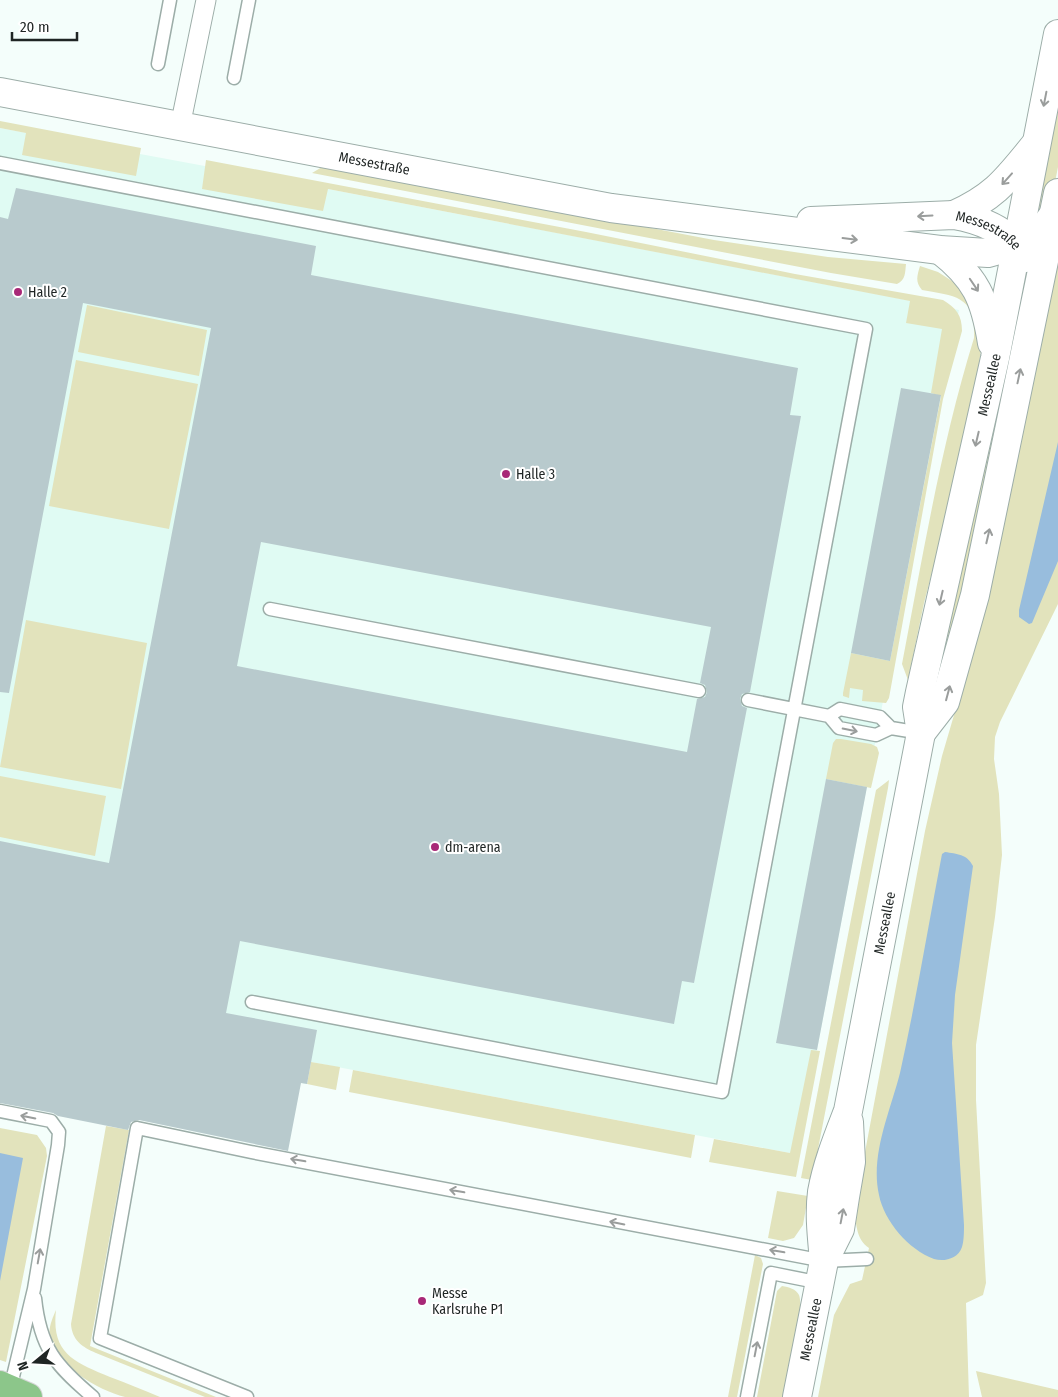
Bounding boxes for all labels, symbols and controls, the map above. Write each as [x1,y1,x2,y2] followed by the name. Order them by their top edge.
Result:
[12,10,78,42] scale bar
[20,18,50,36] text: 20 m
[1040,91,1050,107] one-way arrow
[337,148,411,179] street label: Messestraße
[1001,173,1012,186] one-way arrow
[954,207,1025,254] street label: Messestraße
[917,212,933,221] one-way arrow
[842,234,858,244] one-way arrow
[969,277,979,291] one-way arrow
[28,284,67,301] place label: Halle 2
[12,286,24,298] marker: Halle 2
[974,352,1005,418] street label: Messeallee
[1015,369,1024,385] one-way arrow
[972,431,981,447] one-way arrow
[516,466,555,483] place label: Halle 3
[500,468,512,480] marker: Halle 3
[984,528,993,544] one-way arrow
[936,590,945,606] one-way arrow
[943,686,953,702] one-way arrow
[841,726,857,736] one-way arrow
[445,839,501,856] place label: dm-arena
[429,841,441,853] marker: dm-arena
[870,890,899,956] street label: Messeallee
[20,1111,36,1121] one-way arrow
[290,1154,306,1164] one-way arrow
[450,1186,466,1195] one-way arrow
[838,1208,847,1224] one-way arrow
[609,1217,625,1227] one-way arrow
[769,1246,785,1256] one-way arrow
[35,1248,45,1264] one-way arrow
[432,1285,503,1318] place label: Messe Karlsruhe P1
[416,1295,428,1307] marker: Messe Karlsruhe P1
[796,1297,825,1362] street label: Messeallee
[10,1337,60,1387] north arrow
[752,1342,762,1358] one-way arrow
[14,1359,32,1372] text: N

